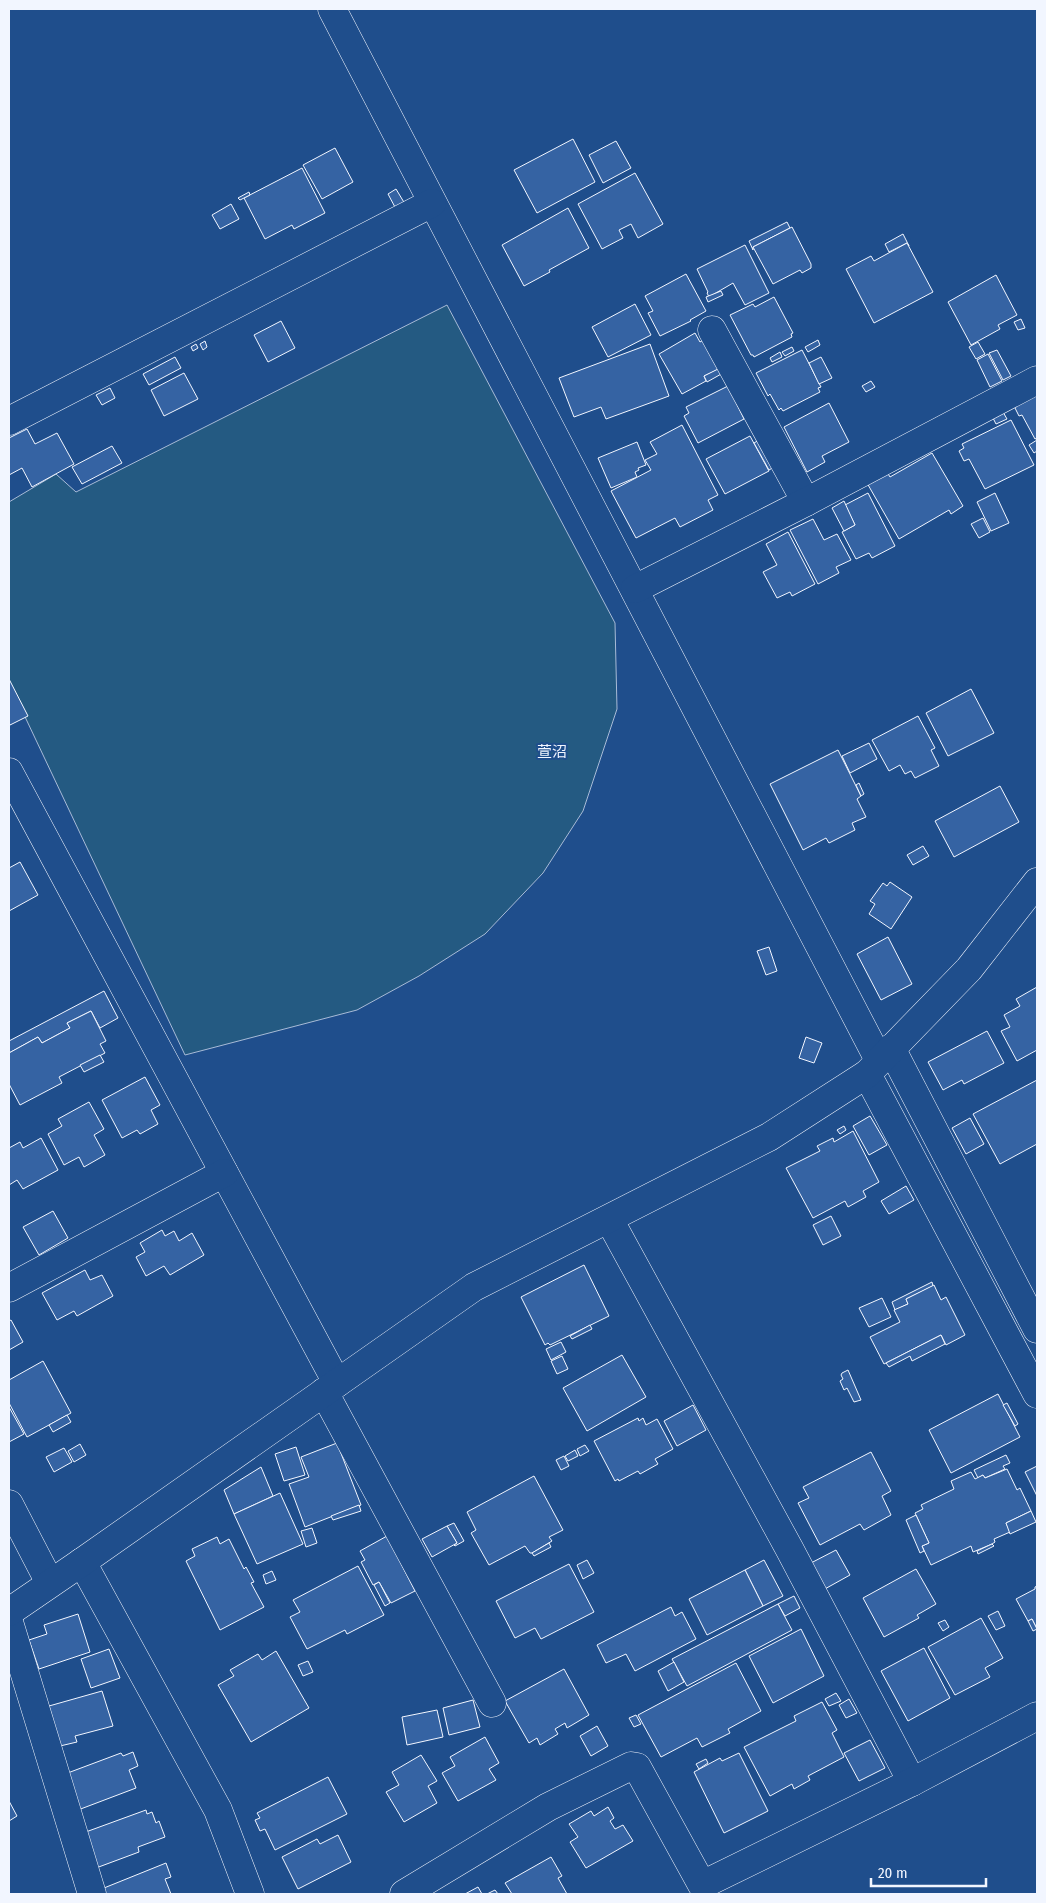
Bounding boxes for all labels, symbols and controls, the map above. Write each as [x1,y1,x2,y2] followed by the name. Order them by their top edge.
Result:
[537,743,567,761] district label: 萱沼
[871,1856,986,1888] scale bar
[878,1864,908,1882] text: 20 m

